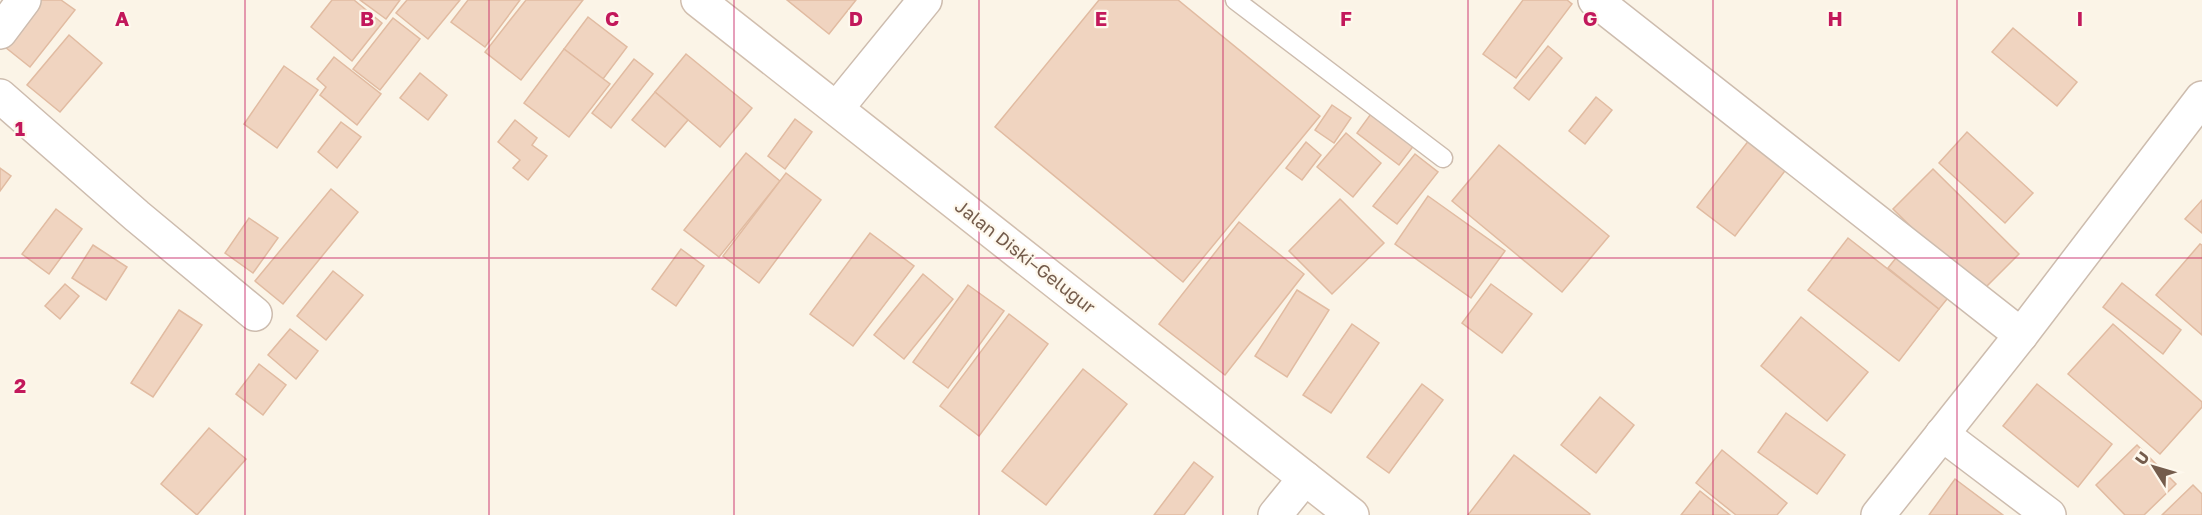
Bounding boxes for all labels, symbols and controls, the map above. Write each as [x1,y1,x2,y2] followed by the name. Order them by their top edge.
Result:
[115,6,129,30] text: A
[360,6,374,30] text: B
[605,6,619,30] text: C
[849,6,863,30] text: D
[1095,6,1107,30] text: E
[1340,6,1352,30] text: F
[1583,6,1597,30] text: G
[1827,6,1843,30] text: H
[2077,6,2083,30] text: I
[15,116,25,140] text: 1
[951,195,1100,318] street label: Jalan Diski–Gelugur
[14,373,26,397] text: 2
[2124,437,2184,497] north arrow
[2131,447,2154,469] text: U

